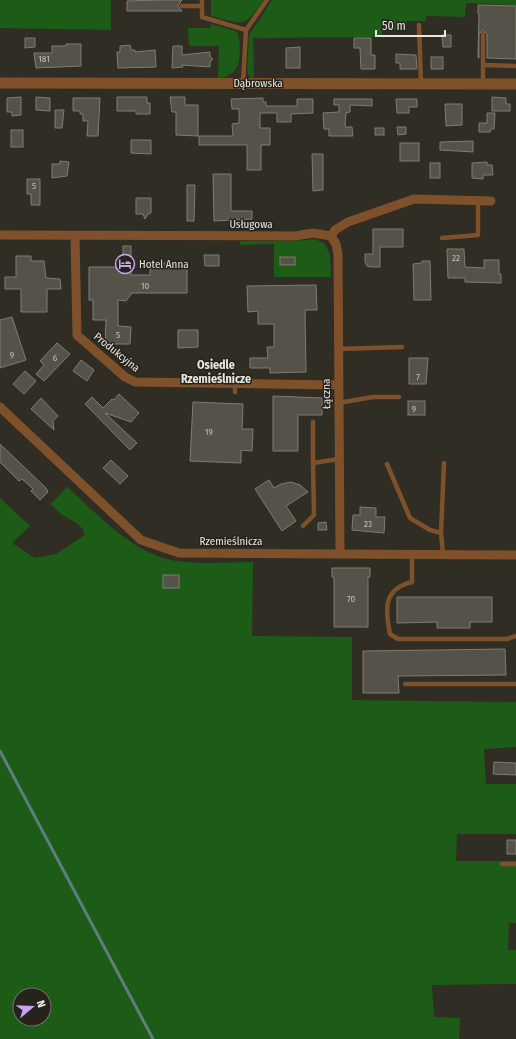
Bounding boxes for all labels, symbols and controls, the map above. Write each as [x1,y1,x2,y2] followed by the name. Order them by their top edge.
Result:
[376,12,445,38] scale bar
[382,19,406,33] text: 50 m
[38,54,50,64] house number: 181
[233,77,283,90] street label: Dąbrowska
[32,181,36,191] house number: 5
[229,218,273,231] street label: Usługowa
[114,253,136,275] hotel icon: Hotel Anna
[452,253,460,263] house number: 22
[139,258,189,271] place label: Hotel Anna
[141,281,149,291] house number: 10
[91,330,142,375] street label: Produkcyjna
[116,330,120,340] house number: 5
[10,350,14,360] house number: 9
[53,353,58,363] house number: 6
[181,358,251,386] district label: Osiedle Rzemieślnicze
[416,372,420,382] house number: 7
[320,379,333,409] street label: Łączna
[412,404,416,414] house number: 9
[205,427,213,437] house number: 19
[364,519,372,529] house number: 23
[200,535,262,548] street label: Rzemieślnicza
[347,594,355,604] house number: 70
[12,987,52,1027] north arrow
[34,999,48,1009] text: N

